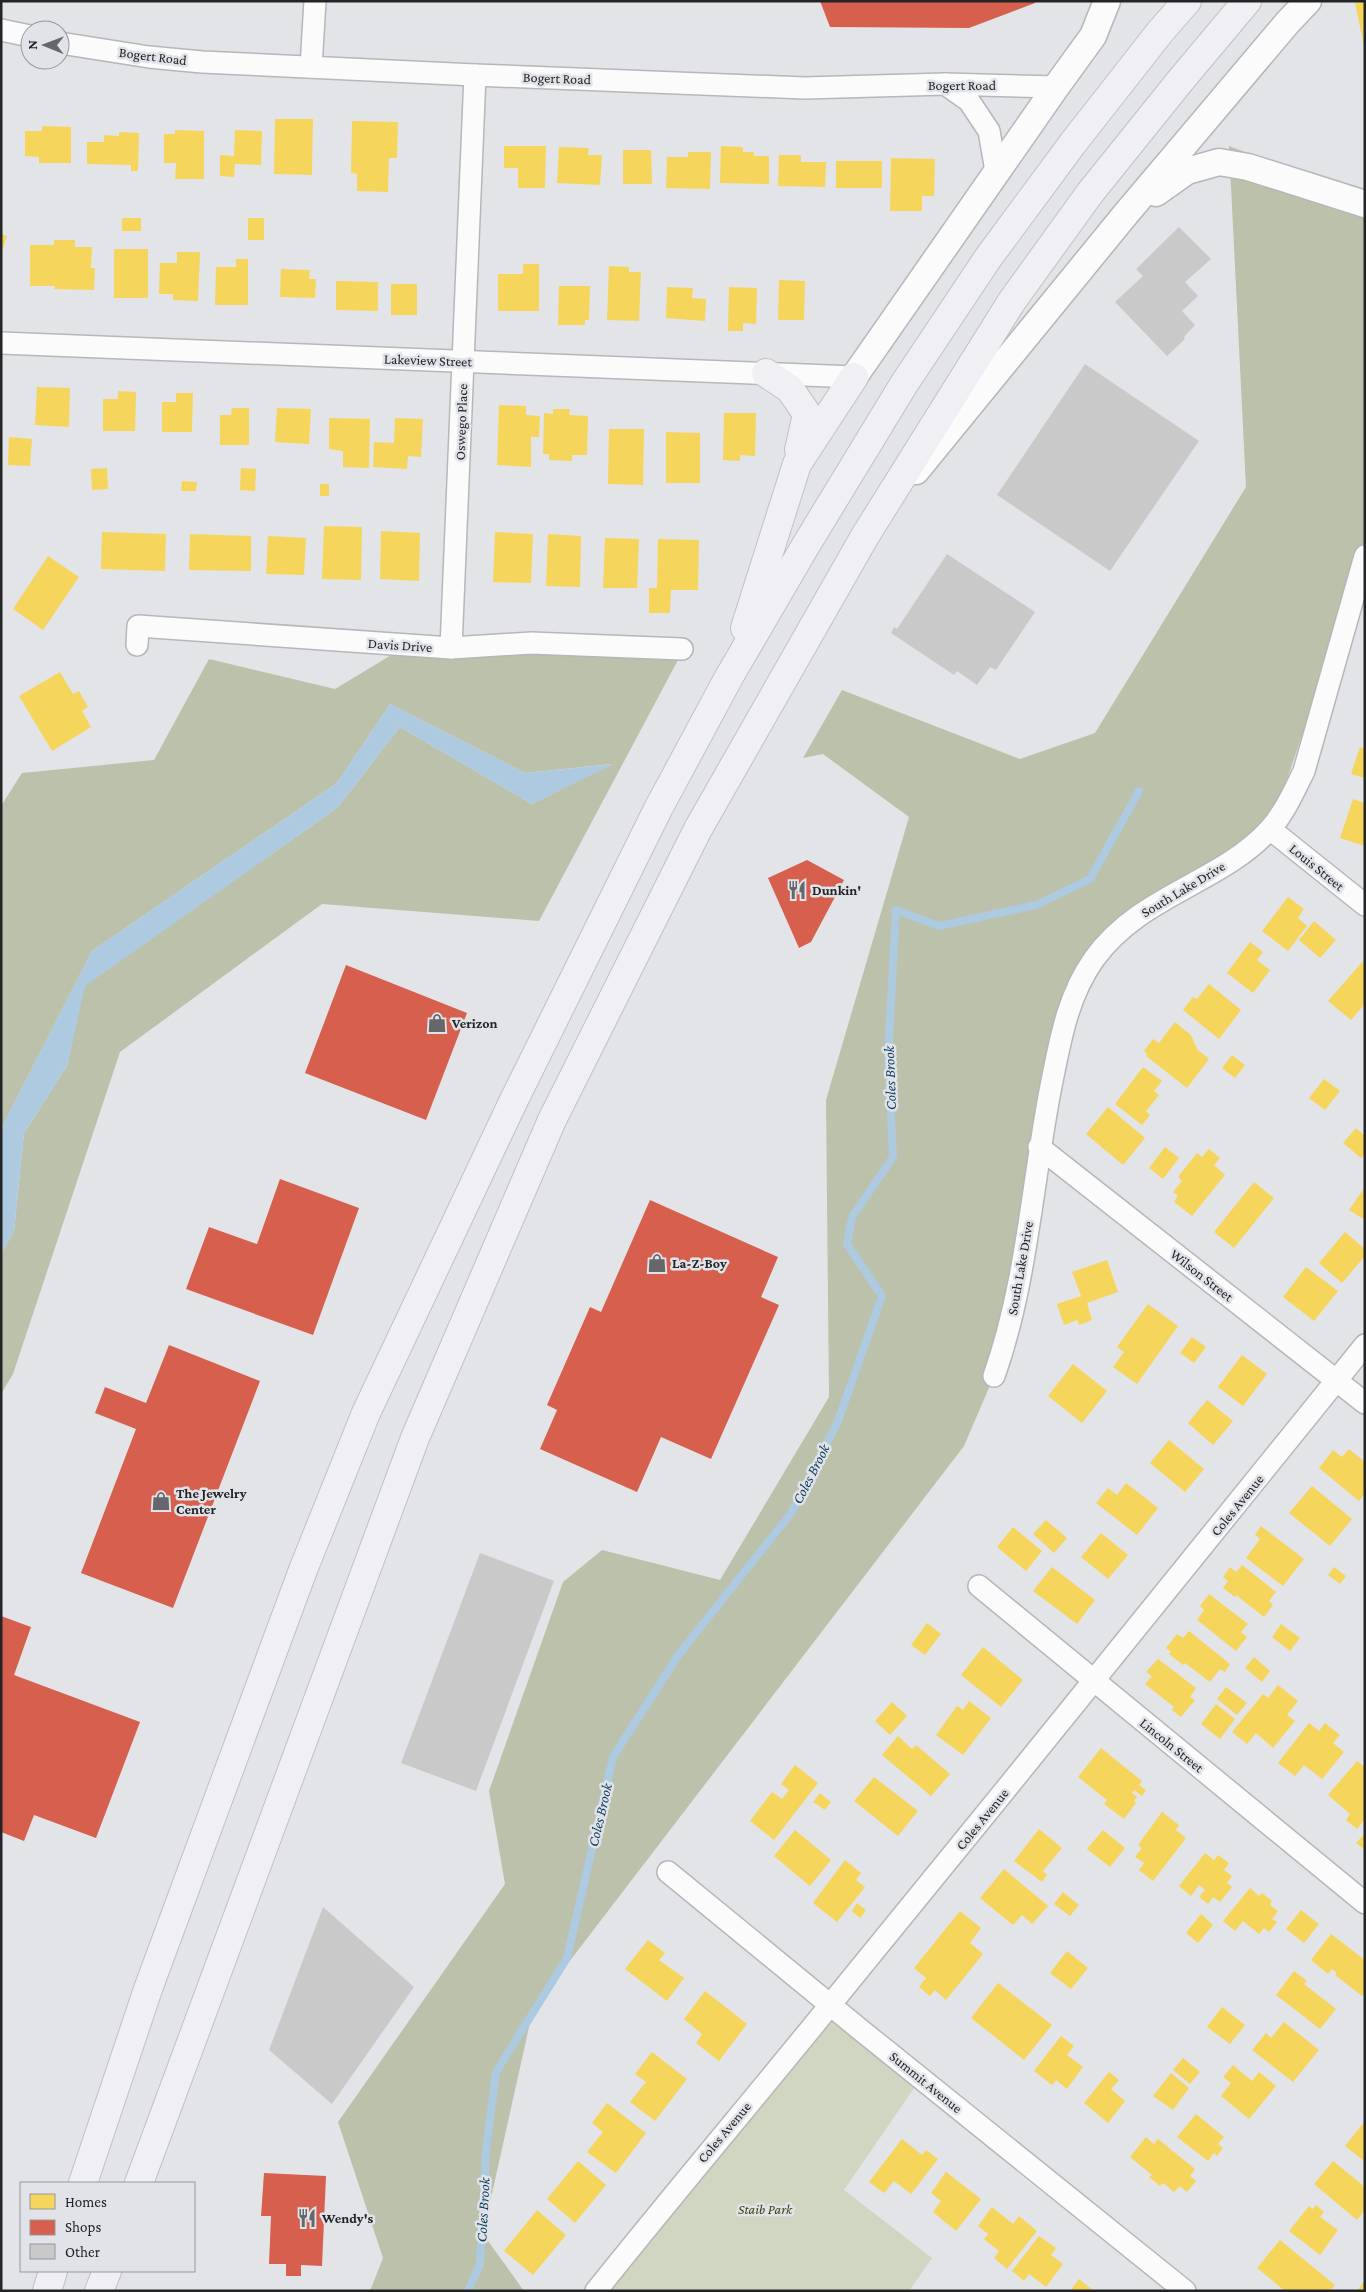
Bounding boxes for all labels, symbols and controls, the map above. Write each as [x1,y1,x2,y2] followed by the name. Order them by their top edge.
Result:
[20,20,70,70] north arrow
[24,39,40,50] text: N
[118,44,188,68] street label: Bogert Road
[523,69,592,87] street label: Bogert Road
[928,77,997,93] street label: Bogert Road
[384,350,473,370] street label: Lakeview Street
[452,384,470,460] street label: Oswego Place
[367,635,433,655] street label: Davis Drive
[1286,840,1348,894] street label: Louis Street
[1138,858,1228,920] street label: South Lake Drive
[786,879,808,901] restaurant icon: Dunkin'
[812,882,861,898] place label: Dunkin'
[426,1012,448,1034] shop icon: Verizon
[451,1015,498,1031] place label: Verizon
[881,1044,899,1111] water label: Coles Brook
[1004,1220,1036,1316] street label: South Lake Drive
[1167,1245,1237,1305] street label: Wilson Street
[646,1252,668,1274] shop icon: La-Z-Boy
[672,1255,727,1271] place label: La-Z-Boy
[789,1440,833,1506] water label: Coles Brook
[1207,1471,1267,1539] street label: Coles Avenue
[176,1485,247,1517] place label: The Jewelry Center
[150,1490,172,1512] shop icon: The Jewelry Center
[1137,1714,1207,1776] street label: Lincoln Street
[585,1780,615,1848] water label: Coles Brook
[952,1785,1012,1853] street label: Coles Avenue
[887,2048,965,2116] street label: Summit Avenue
[694,2098,754,2166] street label: Coles Avenue
[473,2176,493,2243] water label: Coles Brook
[20,2182,195,2272] legend
[65,2194,107,2210] text: Homes
[738,2201,793,2217] park label: Staib Park
[296,2207,318,2229] restaurant icon: Wendy's
[321,2210,374,2226] place label: Wendy's
[65,2219,101,2236] text: Shops
[65,2244,101,2260] text: Other

